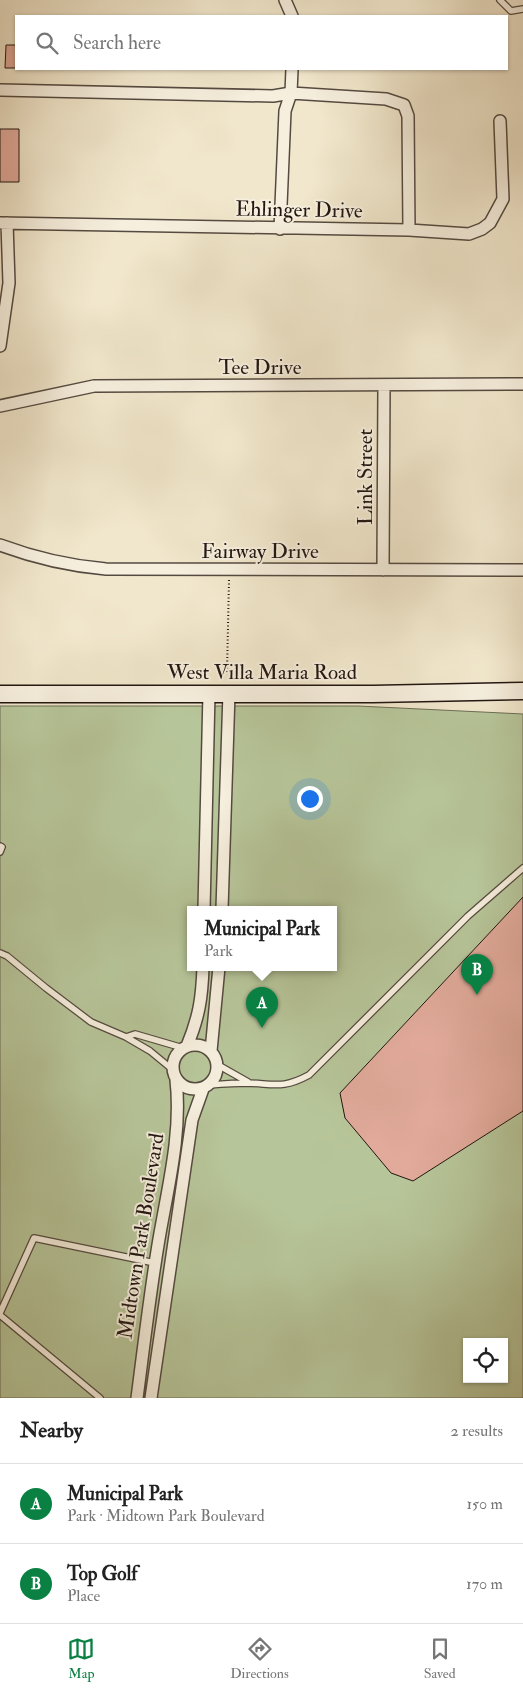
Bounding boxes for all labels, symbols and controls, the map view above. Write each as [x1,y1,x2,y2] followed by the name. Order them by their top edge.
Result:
[15,15,508,70] search box
[33,29,61,57] icon: search
[73,31,161,55] text: Search here
[235,195,363,225] street label: Ehlinger Drive
[219,354,302,381] street label: Tee Drive
[352,428,379,525] street label: Link Street
[201,538,319,565] street label: Fairway Drive
[166,659,358,686] street label: West Villa Maria Road
[297,786,323,812] your location
[187,906,337,971] popup
[204,917,320,941] text: Municipal Park
[204,941,233,961] text: Park
[461,954,493,995] pin: B
[246,987,278,1028] pin: A
[111,1130,171,1341] street label: Midtown Park Boulevard
[463,1338,508,1383] map controls
[463,1338,508,1383] button: locate
[20,1417,83,1444] text: Nearby
[450,1421,503,1441] text: 2 results
[67,1482,183,1506] text: Municipal Park
[31,1494,41,1514] text: A
[466,1494,503,1514] text: 150 m
[67,1506,265,1526] text: Park · Midtown Park Boulevard
[67,1562,137,1586] text: Top Golf
[31,1574,41,1594] text: B
[466,1574,503,1594] text: 170 m
[67,1586,100,1606] text: Place
[67,1635,95,1682] tab: Map
[230,1635,289,1682] tab: Directions
[424,1635,456,1682] tab: Saved

